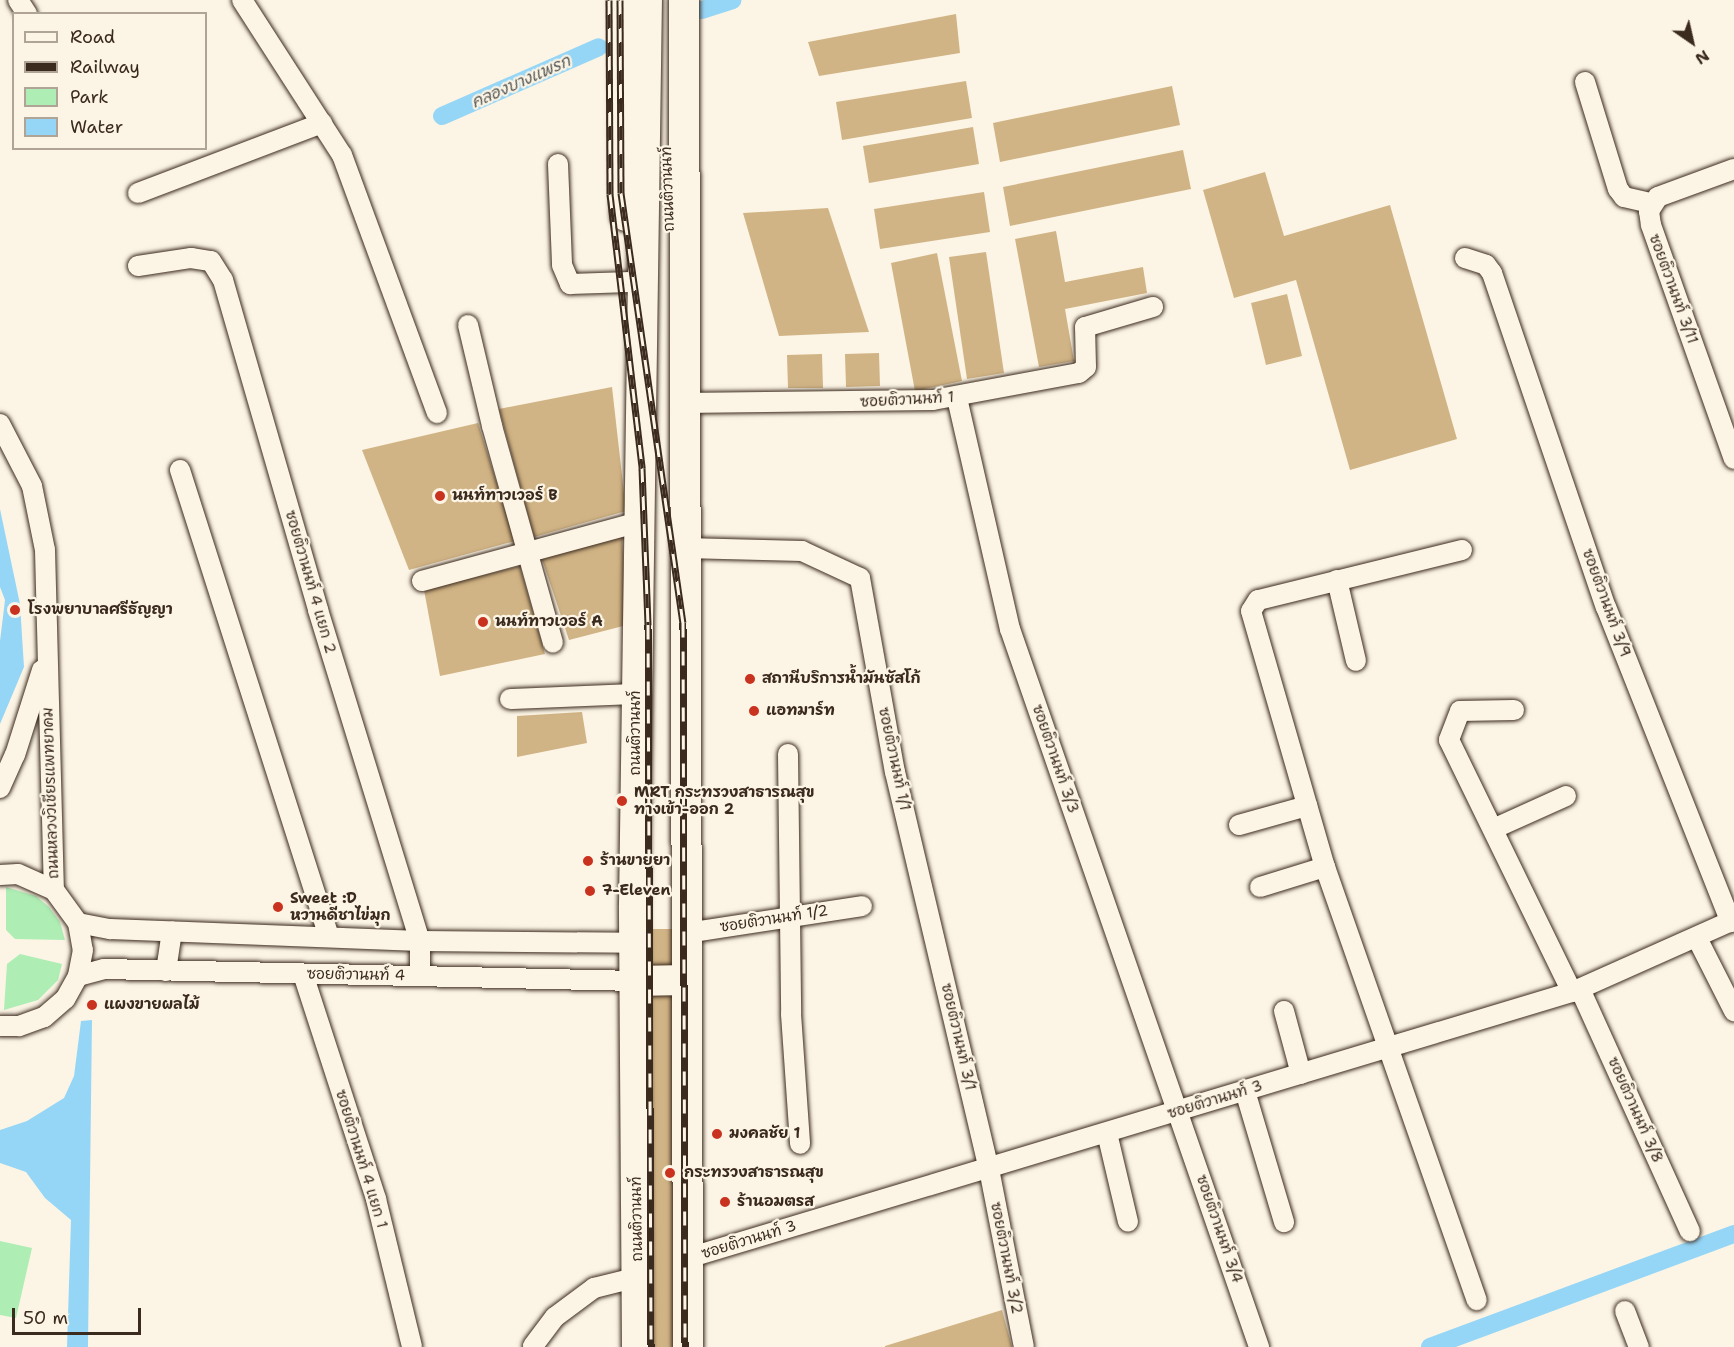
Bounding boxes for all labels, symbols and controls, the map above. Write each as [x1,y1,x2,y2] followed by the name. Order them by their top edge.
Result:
[12,12,207,150] legend
[1662,12,1722,72] north arrow
[70,25,115,49] text: Road
[1691,45,1713,70] text: N
[469,52,573,112] water label: คลองบางแพรก
[70,55,140,79] text: Railway
[70,85,109,109] text: Park
[70,115,123,139] text: Water
[658,146,678,232] street label: ถนนติวานนท์
[1645,232,1701,346] street label: ซอยติวานนท์ 3/11
[860,389,954,411] street label: ซอยติวานนท์ 1
[452,487,558,505] place label: นนท์ทาวเวอร์ B
[433,489,447,503] marker: นนท์ทาวเวอร์ B
[281,508,339,656] street label: ซอยติวานนท์ 4 แยก 2
[1578,546,1634,660] street label: ซอยติวานนท์ 3/9
[6,601,24,619] marker: โรงพยาบาลศรีธัญญา
[28,601,173,619] place label: โรงพยาบาลศรีธัญญา
[495,613,603,631] place label: นนท์ทาวเวอร์ A
[476,615,490,629] marker: นนท์ทาวเวอร์ A
[762,670,920,688] place label: สถานีบริการน้ำมันซัสโก้
[743,672,757,686] marker: สถานีบริการน้ำมันซัสโก้
[627,690,645,776] street label: ถนนติวานนท์
[766,702,835,720] place label: แอทมาร์ท
[1028,702,1082,816] street label: ซอยติวานนท์ 3/3
[747,704,761,718] marker: แอทมาร์ท
[874,706,914,812] street label: ซอยติวานนท์ 1/1
[39,707,63,879] street label: ถนนหลวงวิเชียรแพทยาคม
[634,783,814,818] place label: MRT กระทรวงสาธารณสุข ทางเข้า-ออก 2
[615,794,629,808] marker: MRT กระทรวงสาธารณสุข ทางเข้า-ออก 2
[600,852,670,870] place label: ร้านขายยา
[581,854,595,868] marker: ร้านขายยา
[602,882,670,900] place label: 7-Eleven
[583,884,597,898] marker: 7-Eleven
[290,889,390,924] place label: Sweet :D หวานดีชาไข่มุก
[271,900,285,914] marker: Sweet :D หวานดีชาไข่มุก
[719,902,829,936] street label: ซอยติวานนท์ 1/2
[307,965,405,985] street label: ซอยติวานนท์ 4
[937,982,979,1092] street label: ซอยติวานนท์ 3/1
[104,996,200,1014] place label: แผงขายผลไม้
[85,998,99,1012] marker: แผงขายผลไม้
[1604,1054,1666,1166] street label: ซอยติวานนท์ 3/8
[1165,1077,1265,1123] street label: ซอยติวานนท์ 3
[331,1088,391,1230] street label: ซอยติวานนท์ 4 แยก 1
[729,1125,800,1143] place label: มงคลชัย 1
[710,1127,724,1141] marker: มงคลชัย 1
[661,1164,679,1182] marker: กระทรวงสาธารณสุข
[684,1164,824,1182] place label: กระทรวงสาธารณสุข
[1192,1173,1246,1285] street label: ซอยติวานนท์ 3/4
[627,1176,647,1262] street label: ถนนติวานนท์
[737,1193,814,1211] place label: ร้านอมตรส
[718,1195,732,1209] marker: ร้านอมตรส
[986,1201,1026,1315] street label: ซอยติวานนท์ 3/2
[699,1217,799,1263] street label: ซอยติวานนท์ 3
[15,1296,144,1334] scale bar
[23,1306,68,1330] text: 50 m

